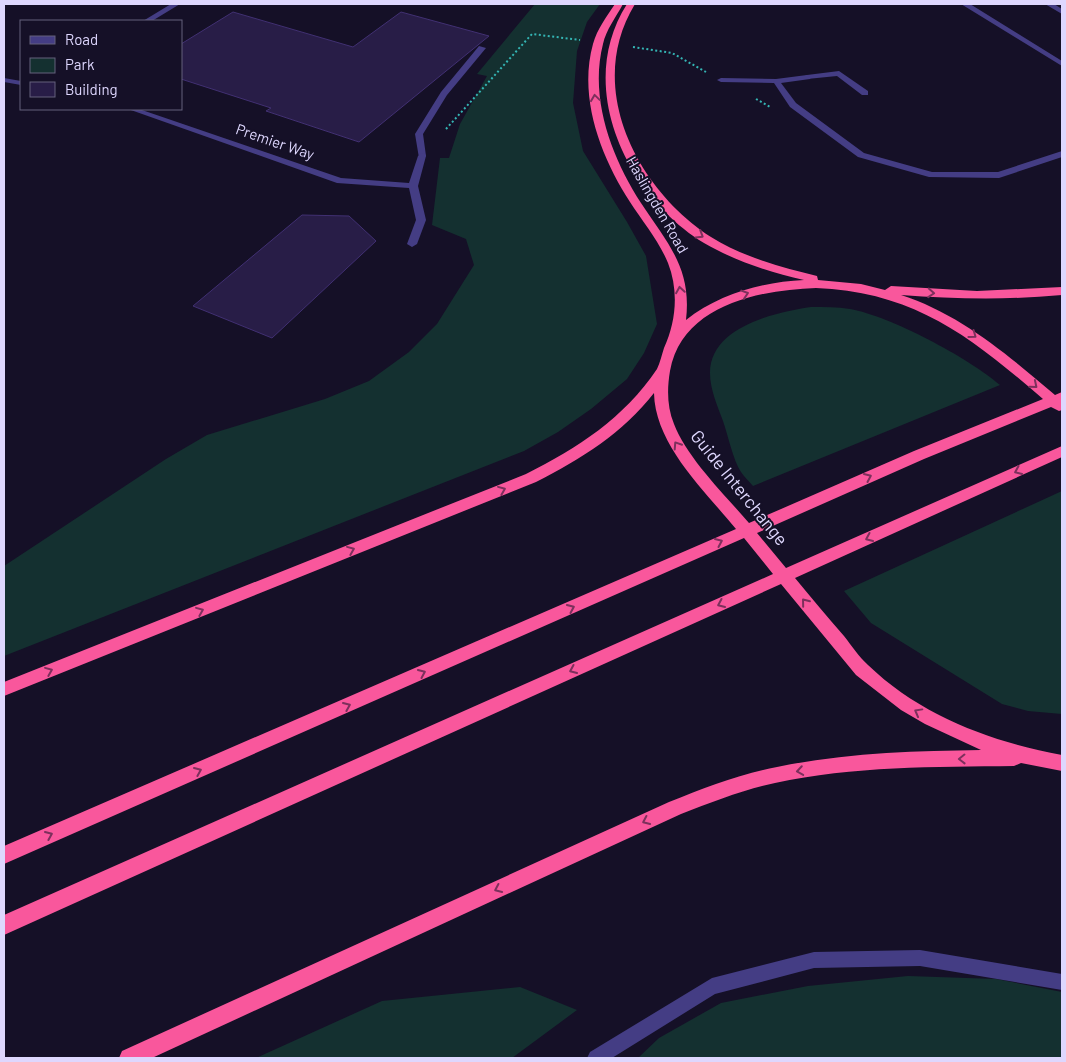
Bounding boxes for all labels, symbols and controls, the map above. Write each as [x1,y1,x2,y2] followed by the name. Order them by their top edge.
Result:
[20,20,182,110] legend
[65,30,98,48] text: Road
[65,55,95,73] text: Park
[65,80,118,98] text: Building
[590,93,601,101] one-way arrow
[234,119,317,163] street label: Premier Way
[623,153,693,256] street label: Haslingden Road
[695,229,704,238] one-way arrow
[676,286,686,295] one-way arrow
[927,288,935,299] one-way arrow
[740,290,749,300] one-way arrow
[967,329,977,338] one-way arrow
[1029,379,1038,388] one-way arrow
[686,425,793,550] street label: Guide Interchange
[674,441,684,450] one-way arrow
[1014,465,1023,476] one-way arrow
[863,473,872,484] one-way arrow
[497,486,505,496] one-way arrow
[865,531,874,542] one-way arrow
[715,538,723,548] one-way arrow
[346,546,355,557] one-way arrow
[717,598,726,608] one-way arrow
[802,599,810,608] one-way arrow
[566,603,575,614] one-way arrow
[195,607,204,617] one-way arrow
[569,664,578,675] one-way arrow
[44,667,53,677] one-way arrow
[417,669,426,680] one-way arrow
[342,702,351,713] one-way arrow
[915,709,924,719] one-way arrow
[958,754,966,764] one-way arrow
[193,766,202,777] one-way arrow
[796,766,804,776] one-way arrow
[642,815,651,825] one-way arrow
[44,831,52,841] one-way arrow
[494,882,503,893] one-way arrow

